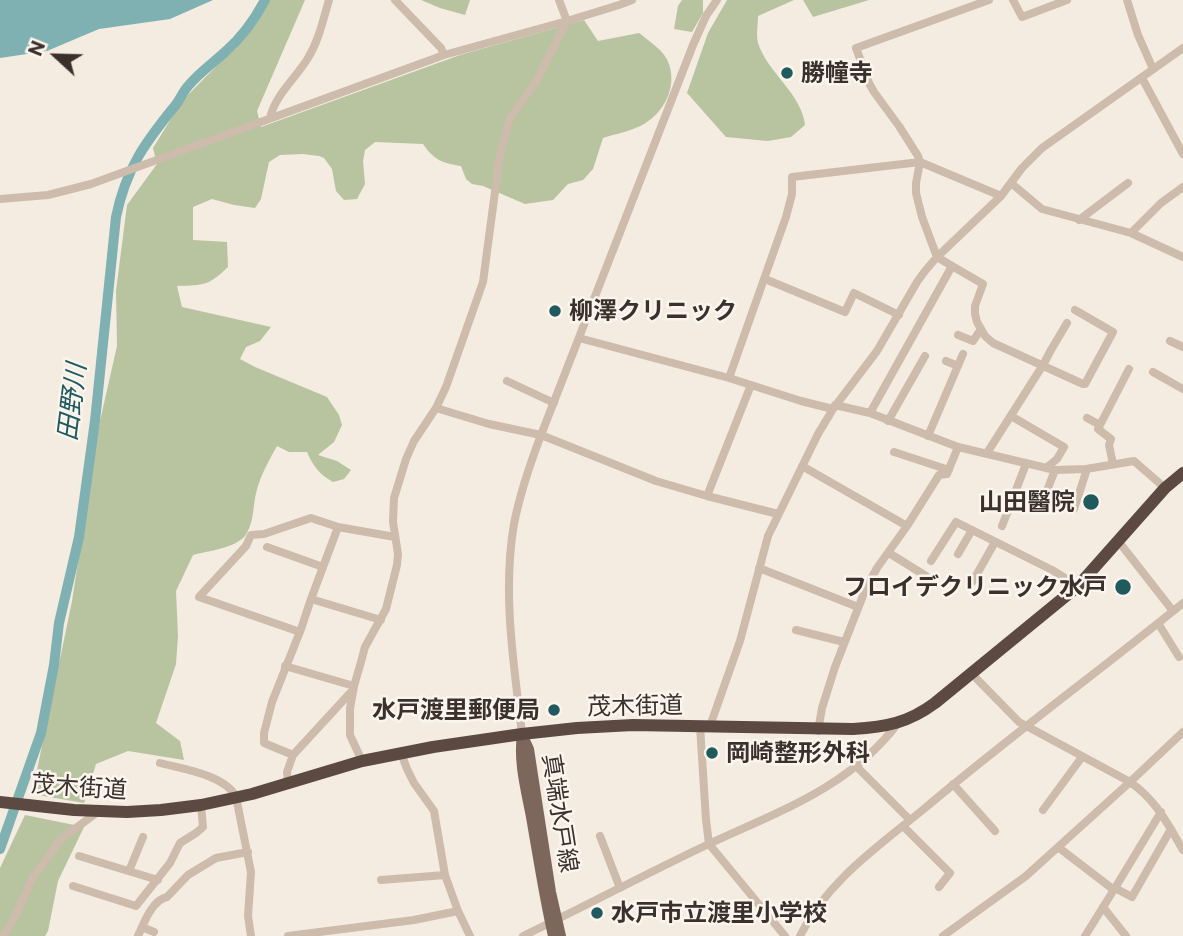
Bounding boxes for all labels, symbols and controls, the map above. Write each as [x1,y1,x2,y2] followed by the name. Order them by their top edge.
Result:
[21,21,91,91] north arrow
[23,37,49,59] text: N
[801,59,873,87] place label: 勝幢寺
[779,65,795,81] marker: 勝幢寺
[569,297,737,325] place label: 柳澤クリニック
[547,303,563,319] marker: 柳澤クリニック
[52,361,92,443] water label: 田野川
[979,488,1075,516] place label: 山田醫院
[1081,492,1101,512] marker: 山田醫院
[843,573,1107,601] place label: フロイデクリニック水戸
[1113,577,1133,597] marker: フロイデクリニック水戸
[587,691,683,721] street label: 茂木街道
[372,696,540,724] place label: 水戸渡里郵便局
[546,702,562,718] marker: 水戸渡里郵便局
[726,739,870,767] place label: 岡崎整形外科
[704,745,720,761] marker: 岡崎整形外科
[536,751,584,875] street label: 真端水戸線
[30,769,128,805] street label: 茂木街道
[611,899,827,927] place label: 水戸市立渡里小学校
[589,905,605,921] marker: 水戸市立渡里小学校

